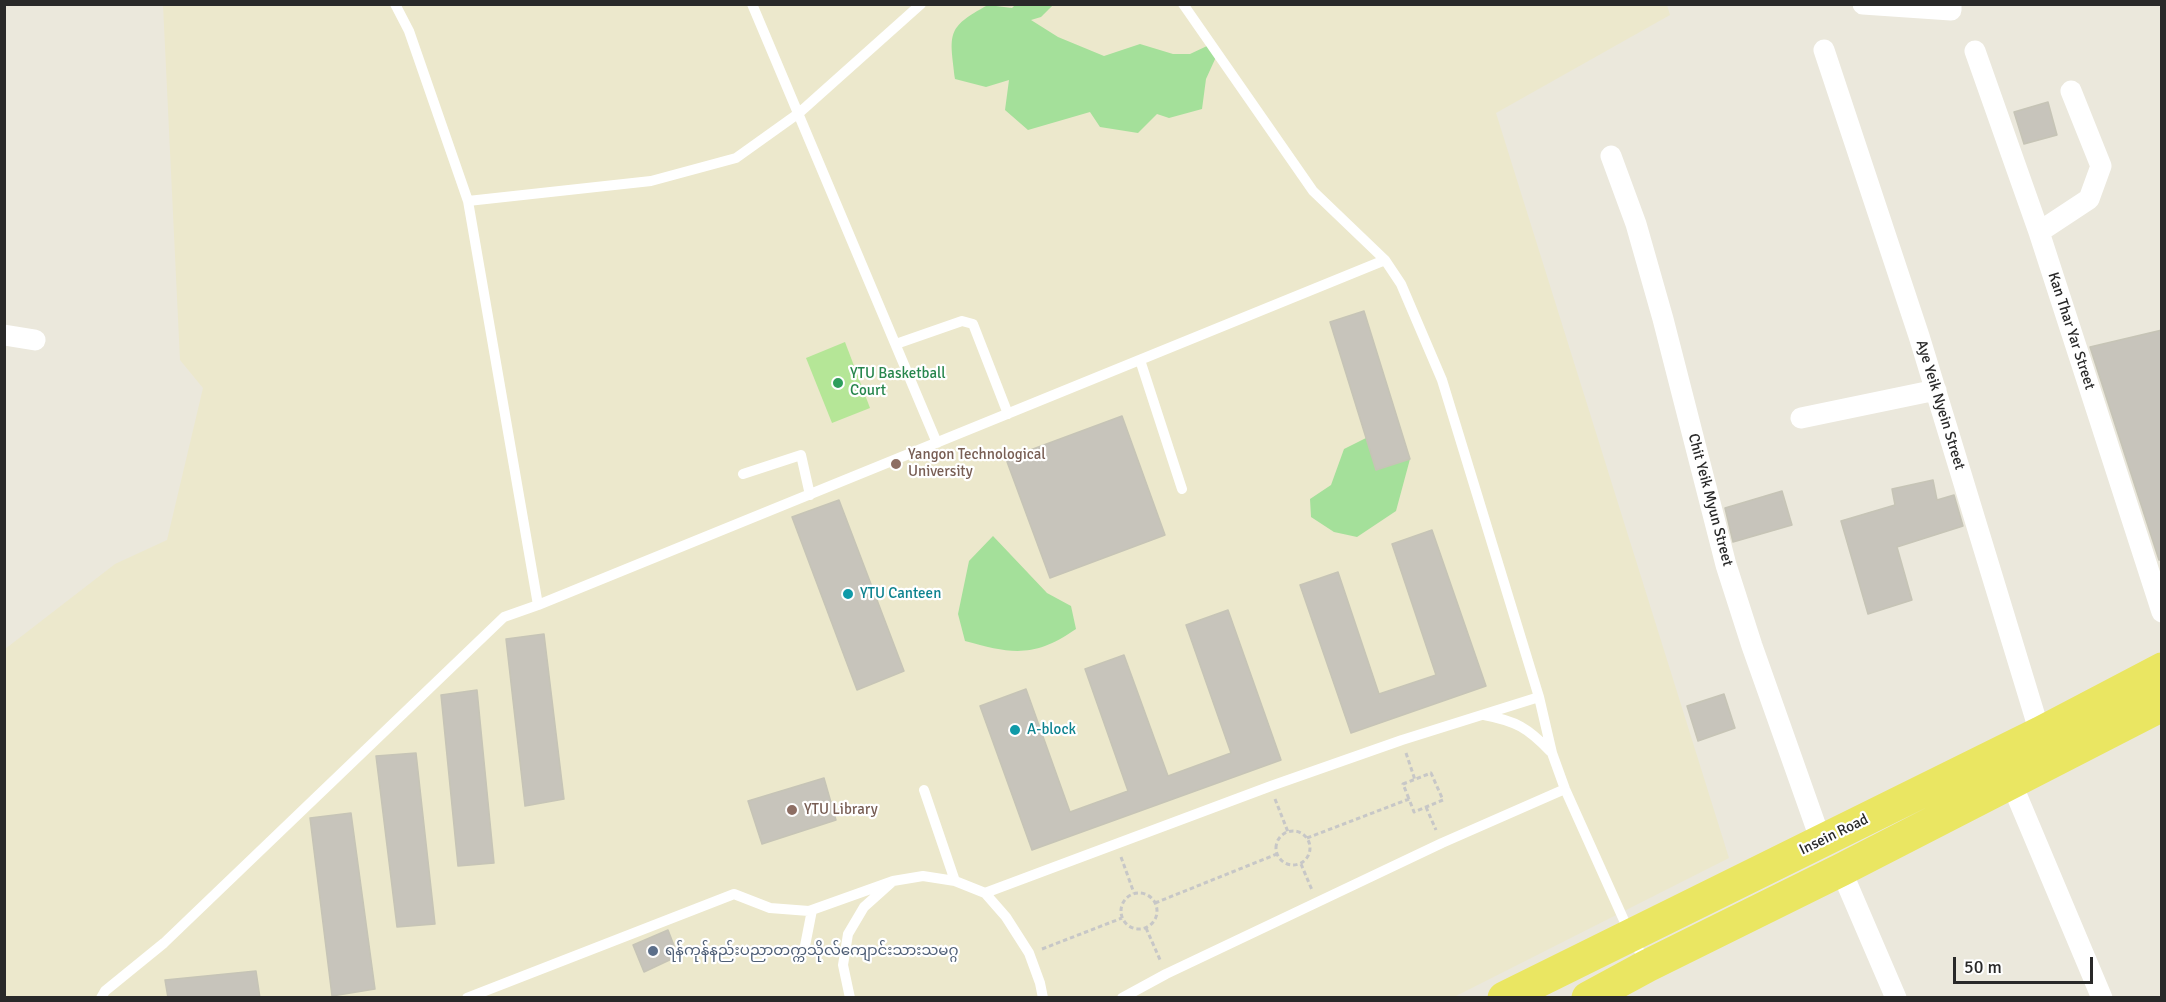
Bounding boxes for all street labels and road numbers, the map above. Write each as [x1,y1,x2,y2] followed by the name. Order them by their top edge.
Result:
[2044,270,2098,392] street label: Kan Thar Yar Street
[1912,338,1968,472] street label: Aye Yeik Nyein Street
[1684,432,1736,568] street label: Chit Yeik Myun Street
[1797,811,1871,859] street label: Insein Road

